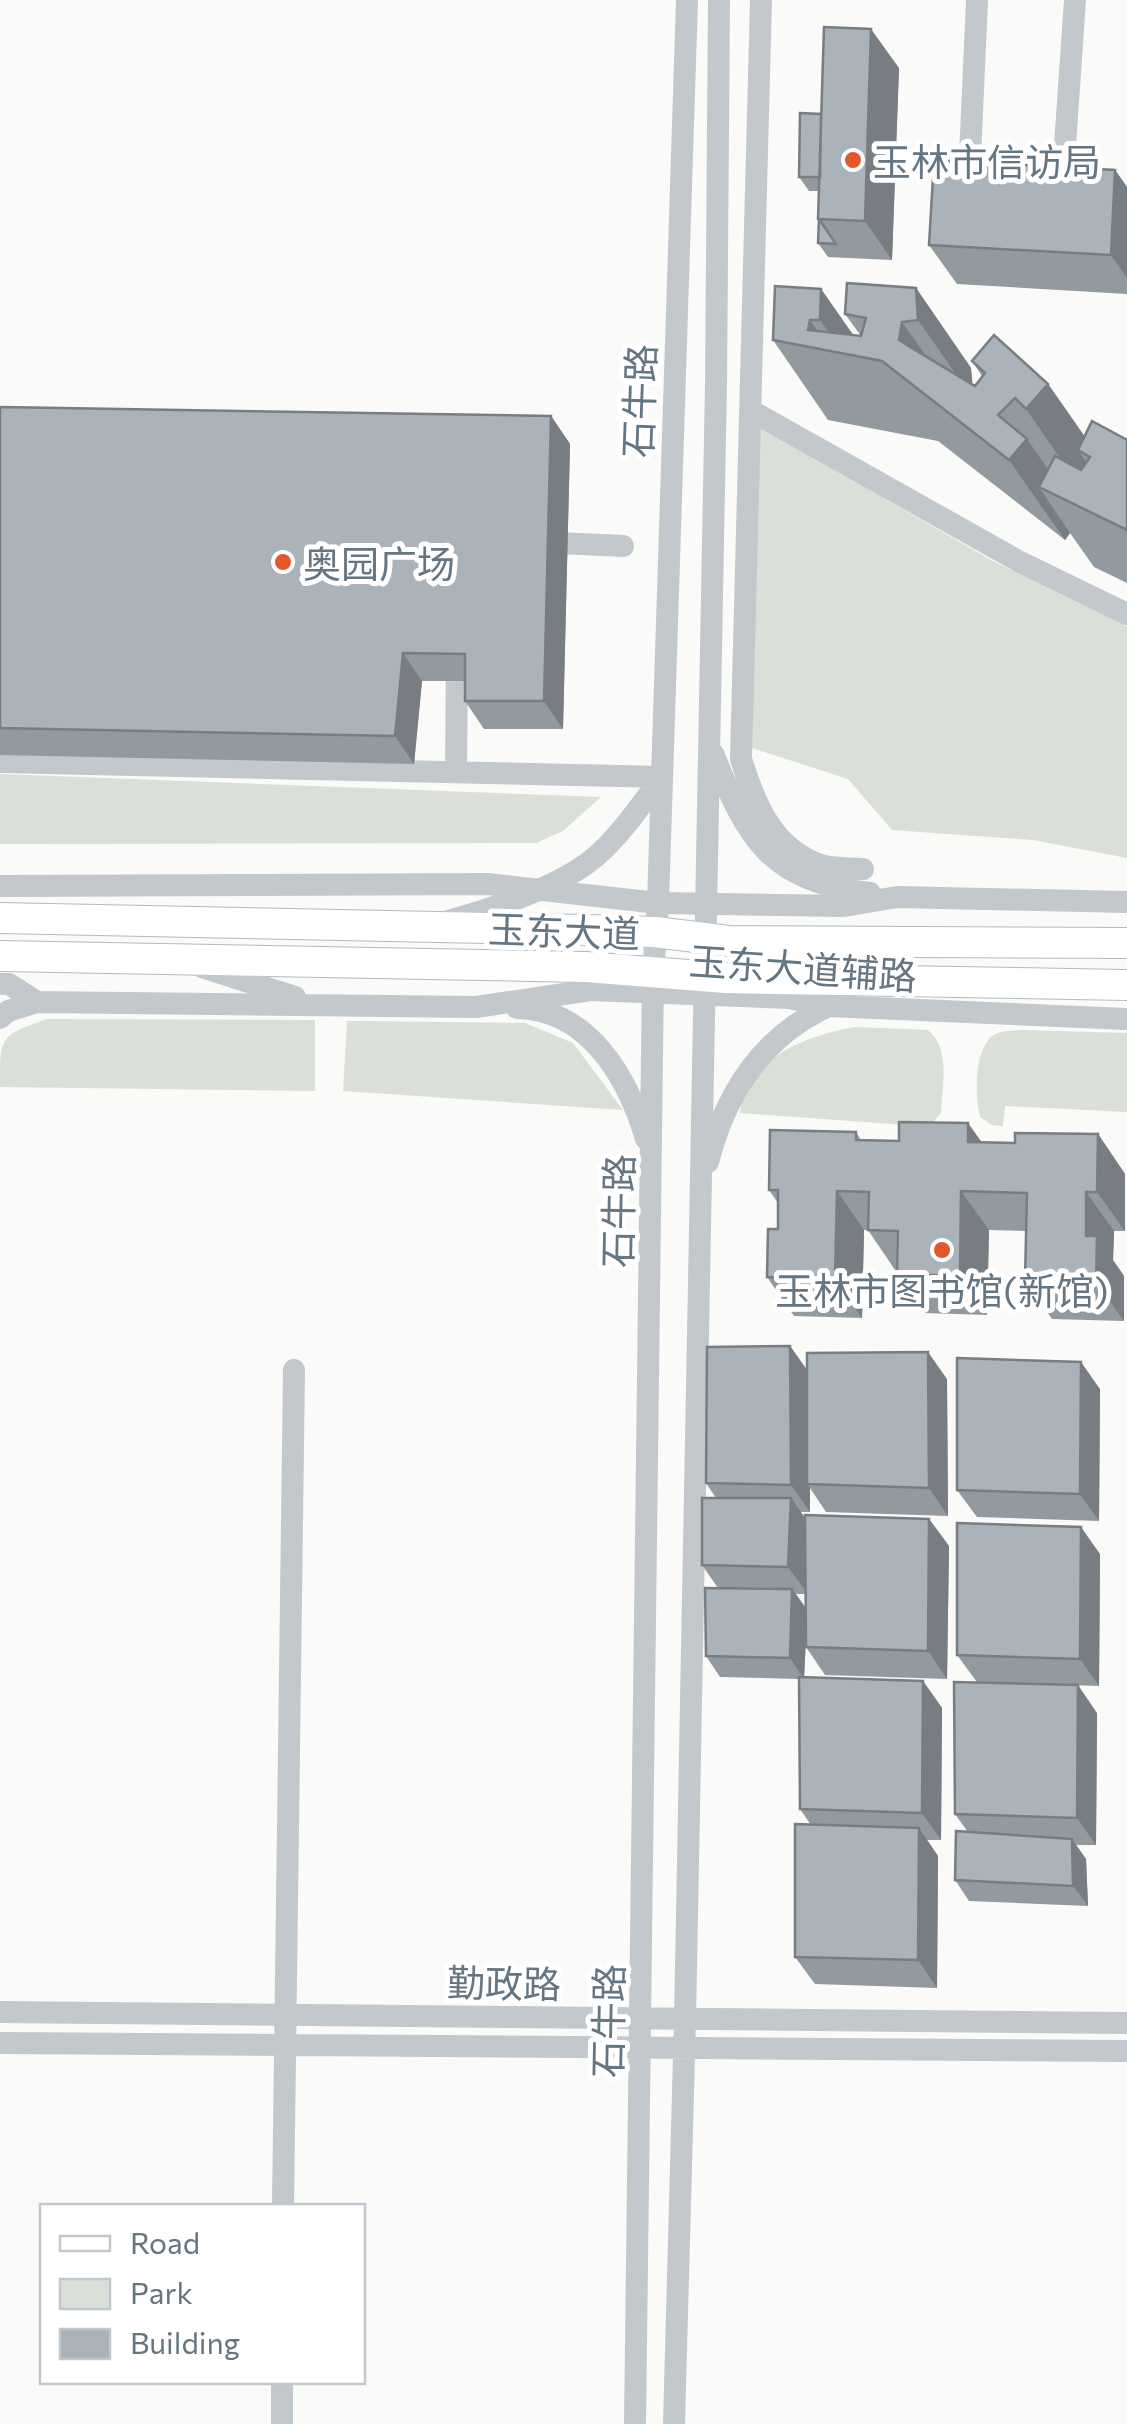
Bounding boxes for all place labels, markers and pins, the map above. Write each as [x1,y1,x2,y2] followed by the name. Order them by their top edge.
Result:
[873,137,1101,184] place label: 玉林市信访局
[842,149,864,171] marker: 玉林市信访局
[303,539,455,586] place label: 奥园广场
[272,551,294,573] marker: 奥园广场
[931,1239,953,1261] marker: 玉林市图书馆(新馆)
[775,1266,1109,1313] place label: 玉林市图书馆(新馆)

